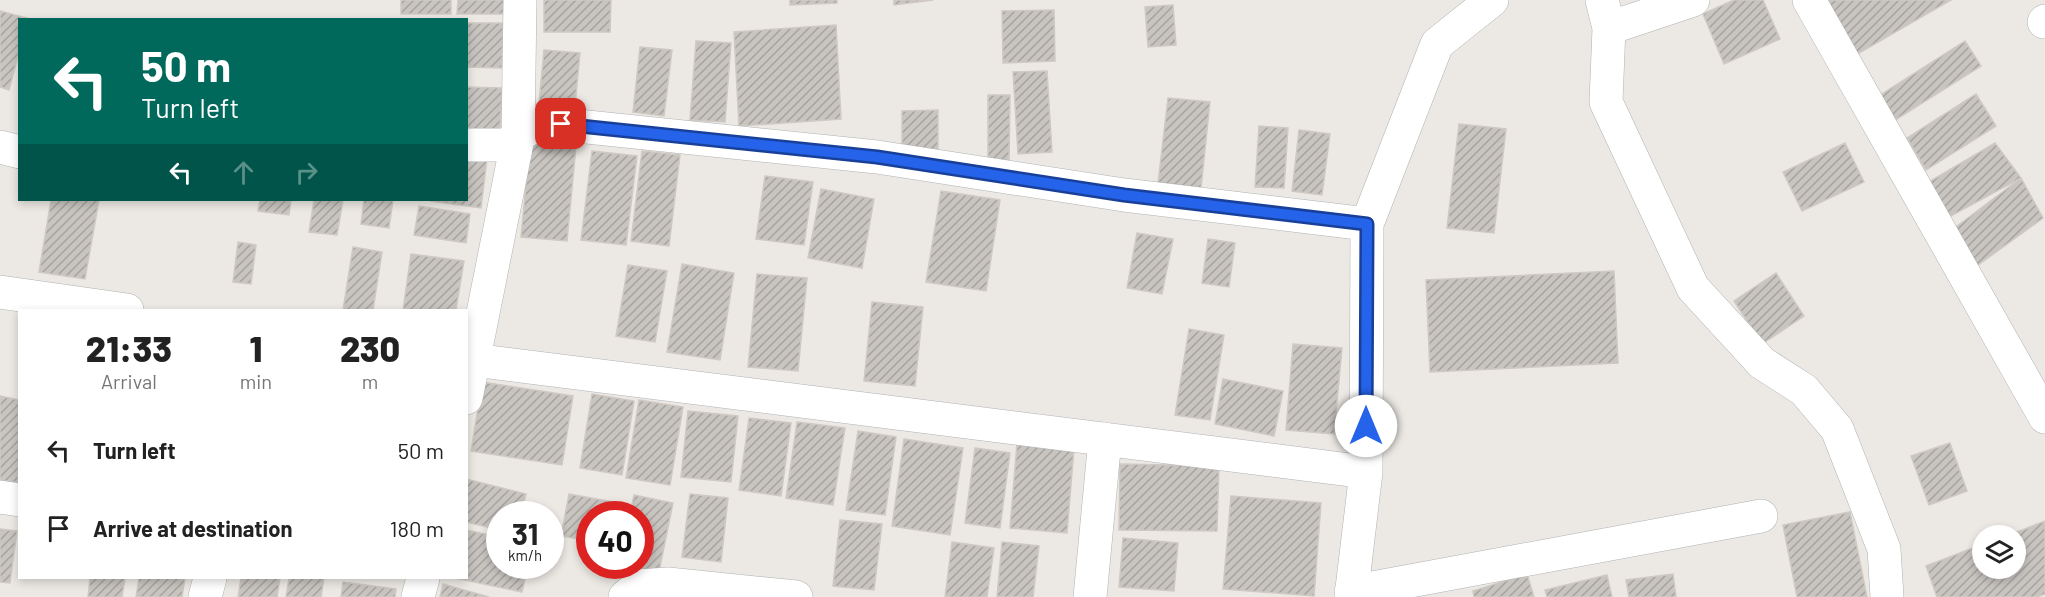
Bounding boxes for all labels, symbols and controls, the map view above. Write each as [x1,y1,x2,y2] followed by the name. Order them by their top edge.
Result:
[141,40,231,90] text: 50 m
[42,42,120,120] icon: left
[141,91,239,123] text: Turn left
[535,98,586,149] pin
[544,107,577,140] icon: arrive
[164,156,197,189] icon: left
[227,156,260,189] icon: ahead
[290,156,323,189] icon: right
[86,326,172,369] text: 21:33
[250,326,262,369] text: 1
[340,326,400,369] text: 230
[101,369,157,393] text: Arrival
[240,369,272,393] text: min
[362,369,378,393] text: m
[1334,394,1398,458] position arrow
[42,434,75,467] icon: left
[93,437,176,463] text: Turn left
[398,437,444,463] text: 50 m
[576,501,654,579] speed limit sign: 40
[42,512,75,545] icon: arrive
[93,515,292,541] text: Arrive at destination
[390,515,444,541] text: 180 m
[512,515,538,551] text: 31
[1972,525,2026,579] map controls
[1972,525,2026,579] button: layers
[508,546,542,564] text: km/h

